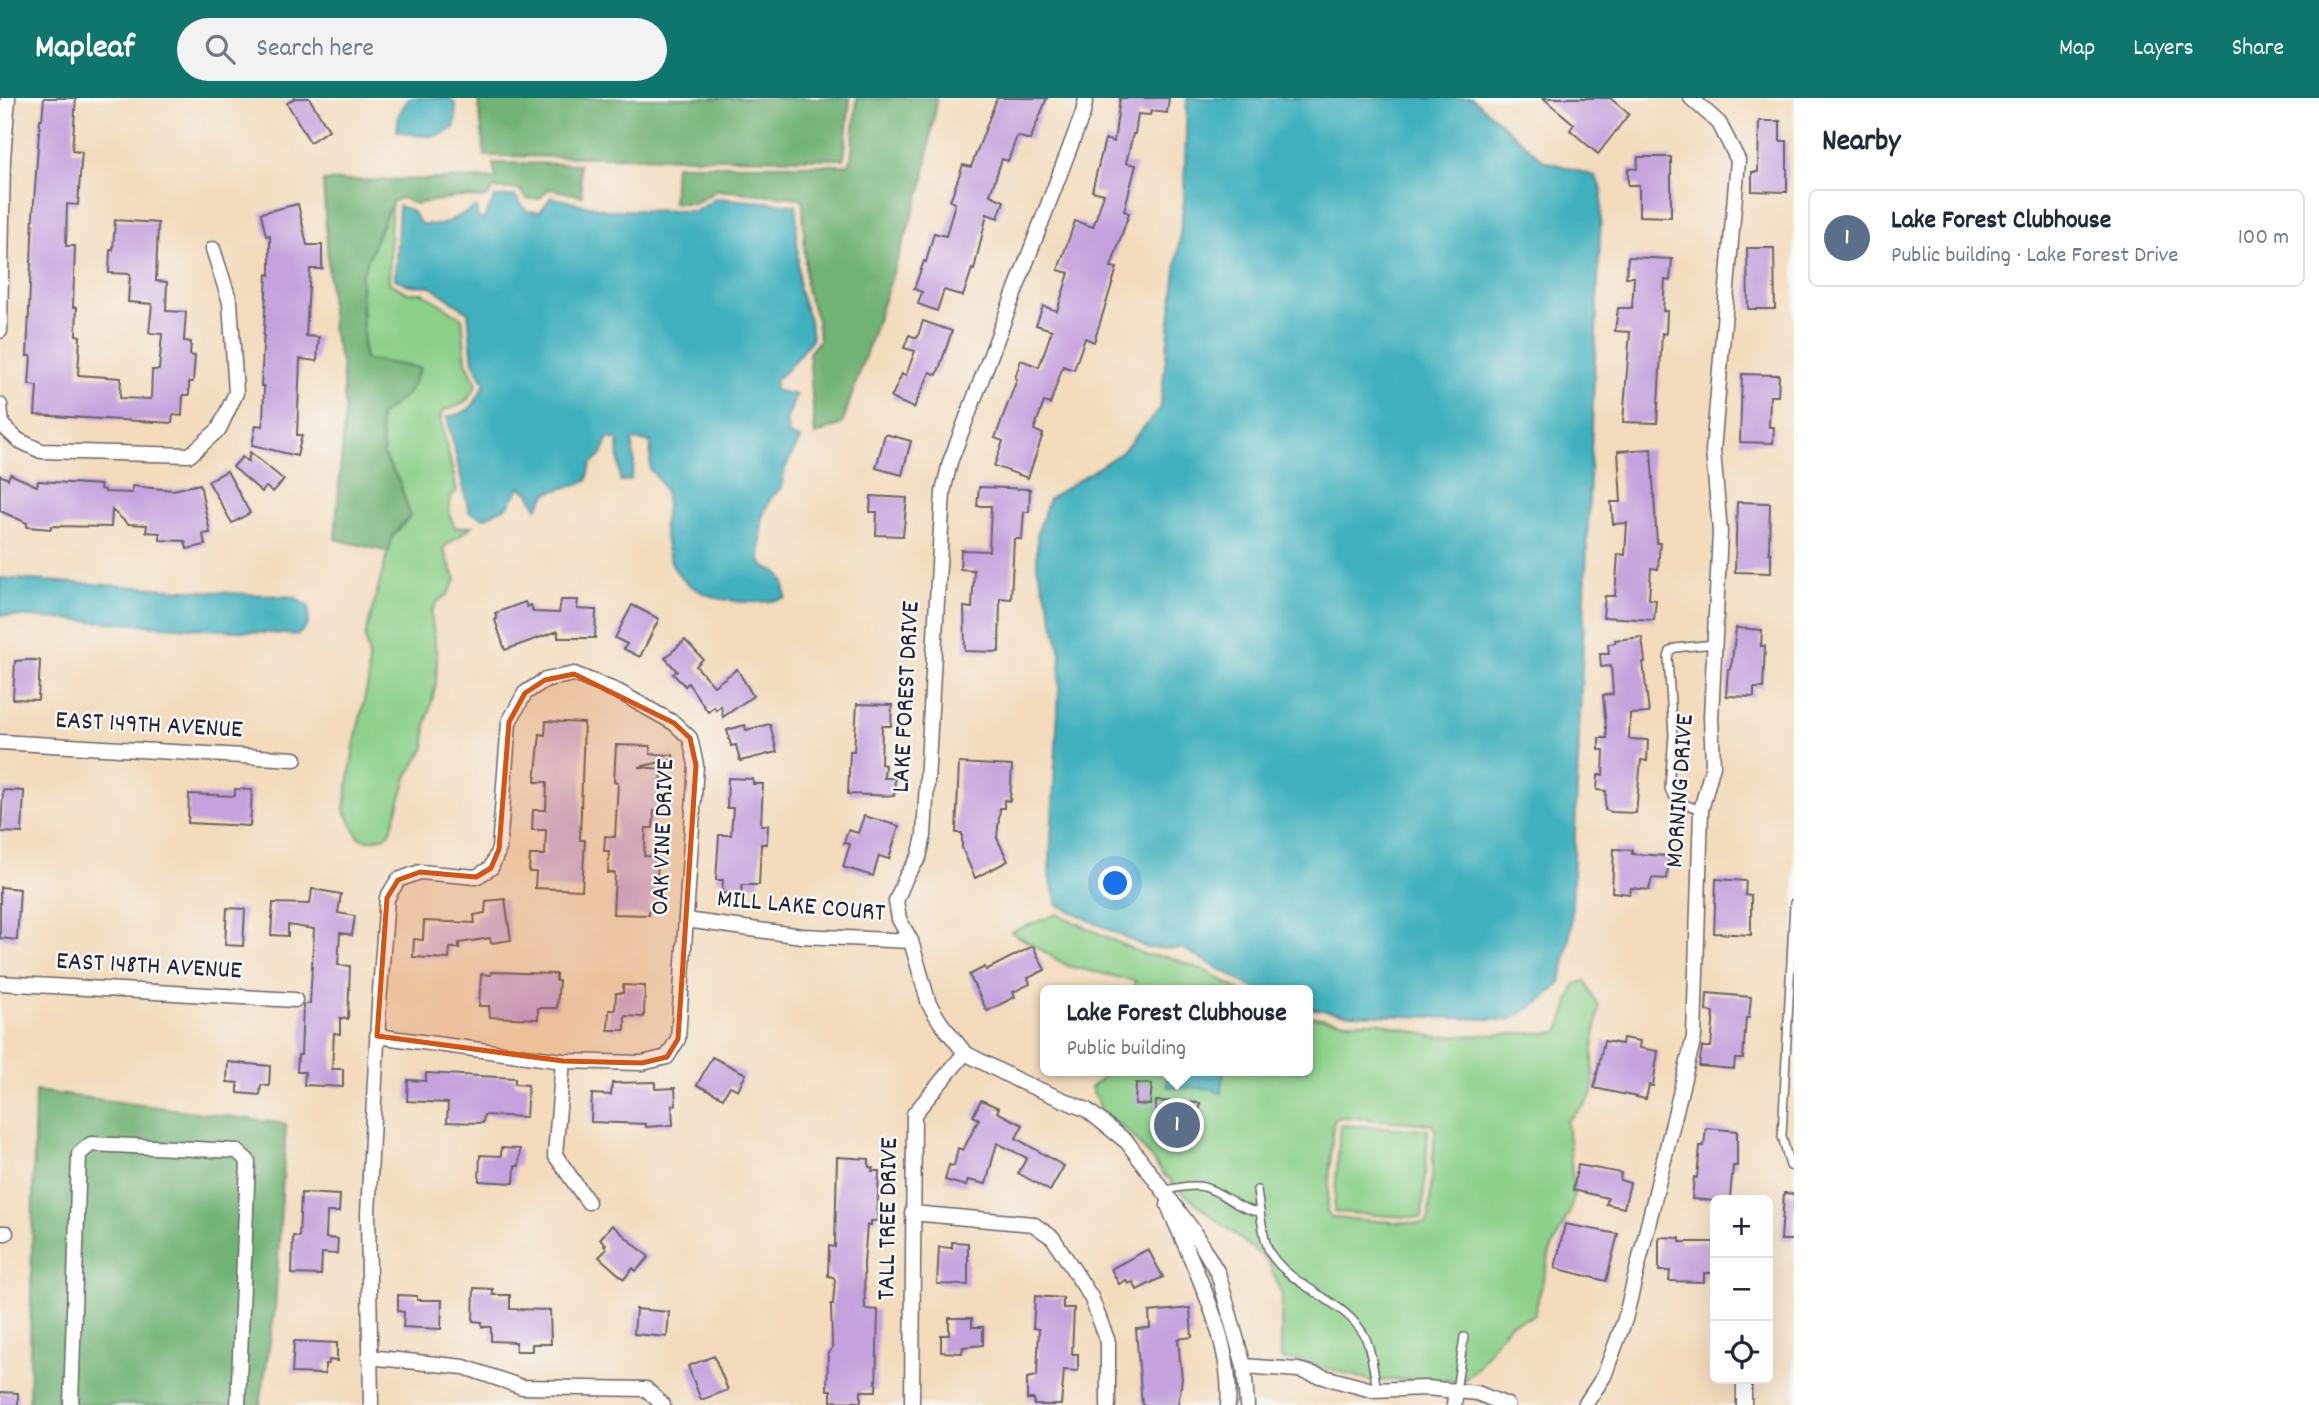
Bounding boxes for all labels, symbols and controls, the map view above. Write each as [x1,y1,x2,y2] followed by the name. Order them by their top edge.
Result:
[177,18,667,81] search box
[35,26,135,73] text: Mapleaf
[201,30,239,68] icon: search
[257,31,374,68] text: Search here
[2059,32,2095,66] text: Map
[2133,32,2194,66] text: Layers
[2232,32,2284,66] text: Share
[1822,122,1900,165] text: Nearby
[1891,203,2111,240] text: Lake Forest Clubhouse
[1844,222,1850,255] text: 1
[2238,222,2289,255] text: 100 m
[1891,240,2178,273] text: Public building · Lake Forest Drive
[884,600,931,794] street label: LAKE FOREST DRIVE
[54,703,244,749] street label: EAST 149TH AVENUE
[1657,713,1705,869] street label: MORNING DRIVE
[643,758,685,916] street label: OAK VINE DRIVE
[1098,866,1132,900] your location
[715,881,887,933] street label: MILL LAKE COURT
[55,944,243,990] street label: EAST 148TH AVENUE
[1040,985,1313,1076] popup
[1066,996,1287,1033] text: Lake Forest Clubhouse
[1066,1033,1186,1066] text: Public building
[1154,1099,1200,1151] pin: 1
[869,1137,909,1301] street label: TALL TREE DRIVE
[1710,1195,1773,1384] map controls
[1710,1195,1773,1258] button: +
[1710,1258,1773,1321] button: −
[1710,1321,1773,1384] button: locate

